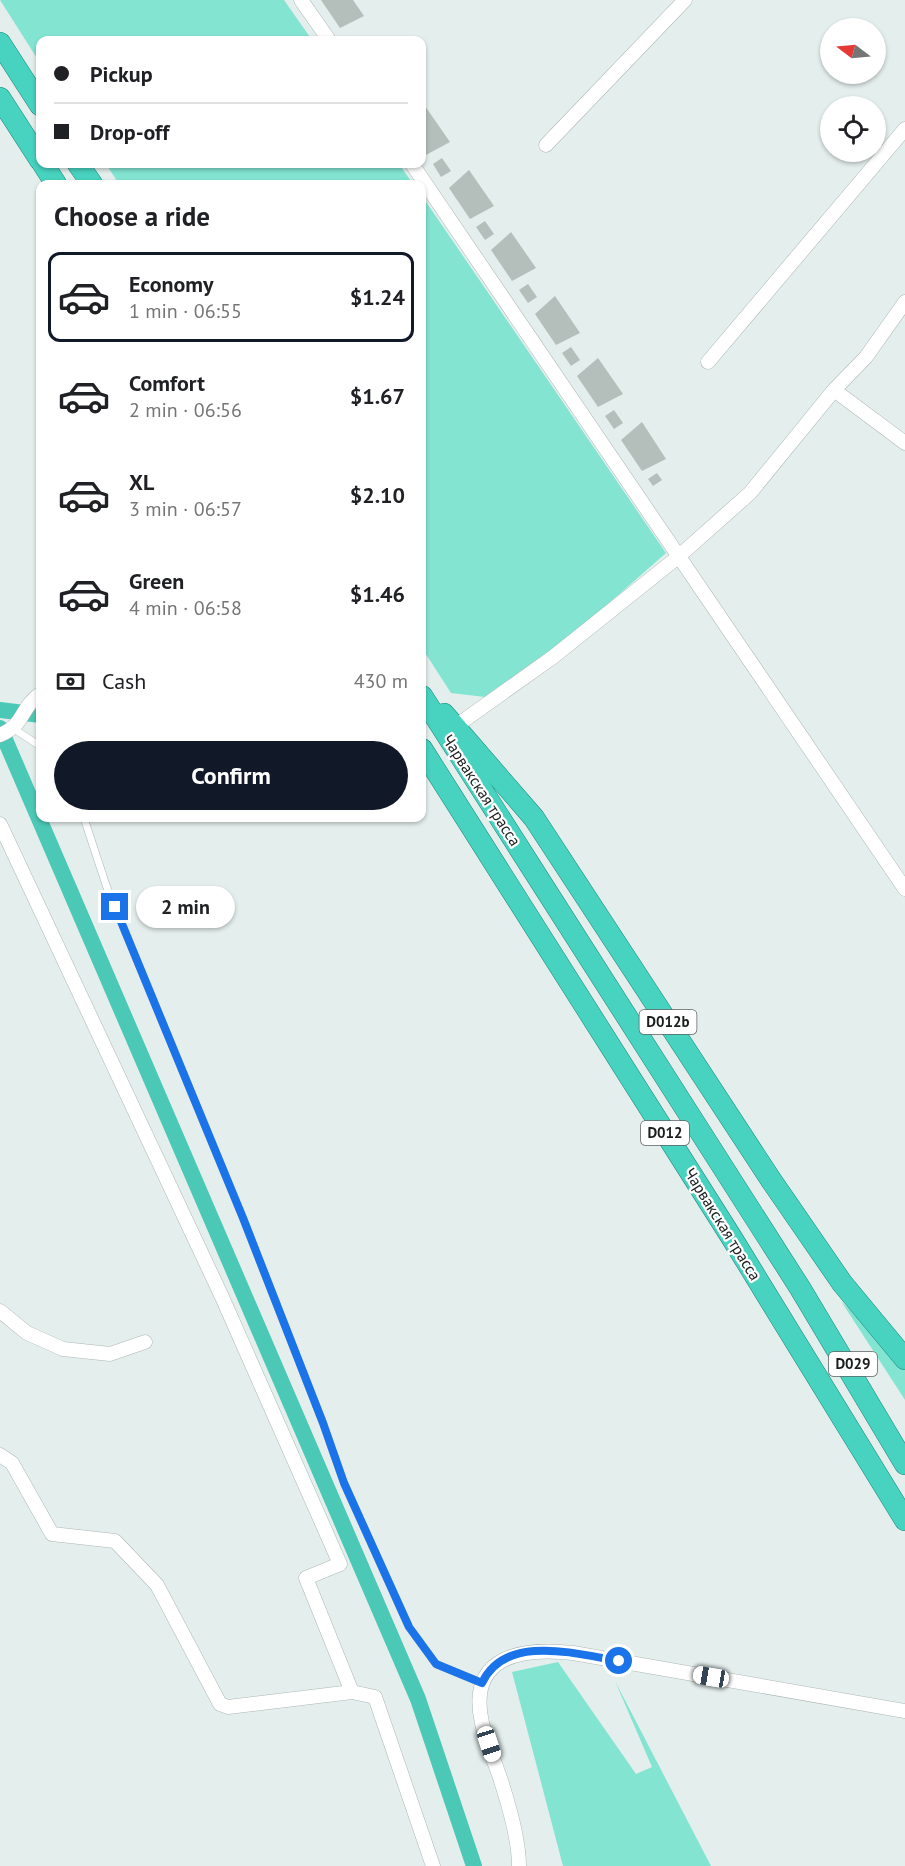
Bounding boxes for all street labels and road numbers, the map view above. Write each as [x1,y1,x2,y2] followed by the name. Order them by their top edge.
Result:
[439,730,525,850] street label: Чарвакская трасса
[640,1010,696,1034] road number: D012b
[641,1121,689,1145] road number: D012
[680,1164,766,1284] street label: Чарвакская трасса
[829,1352,877,1376] road number: D029

